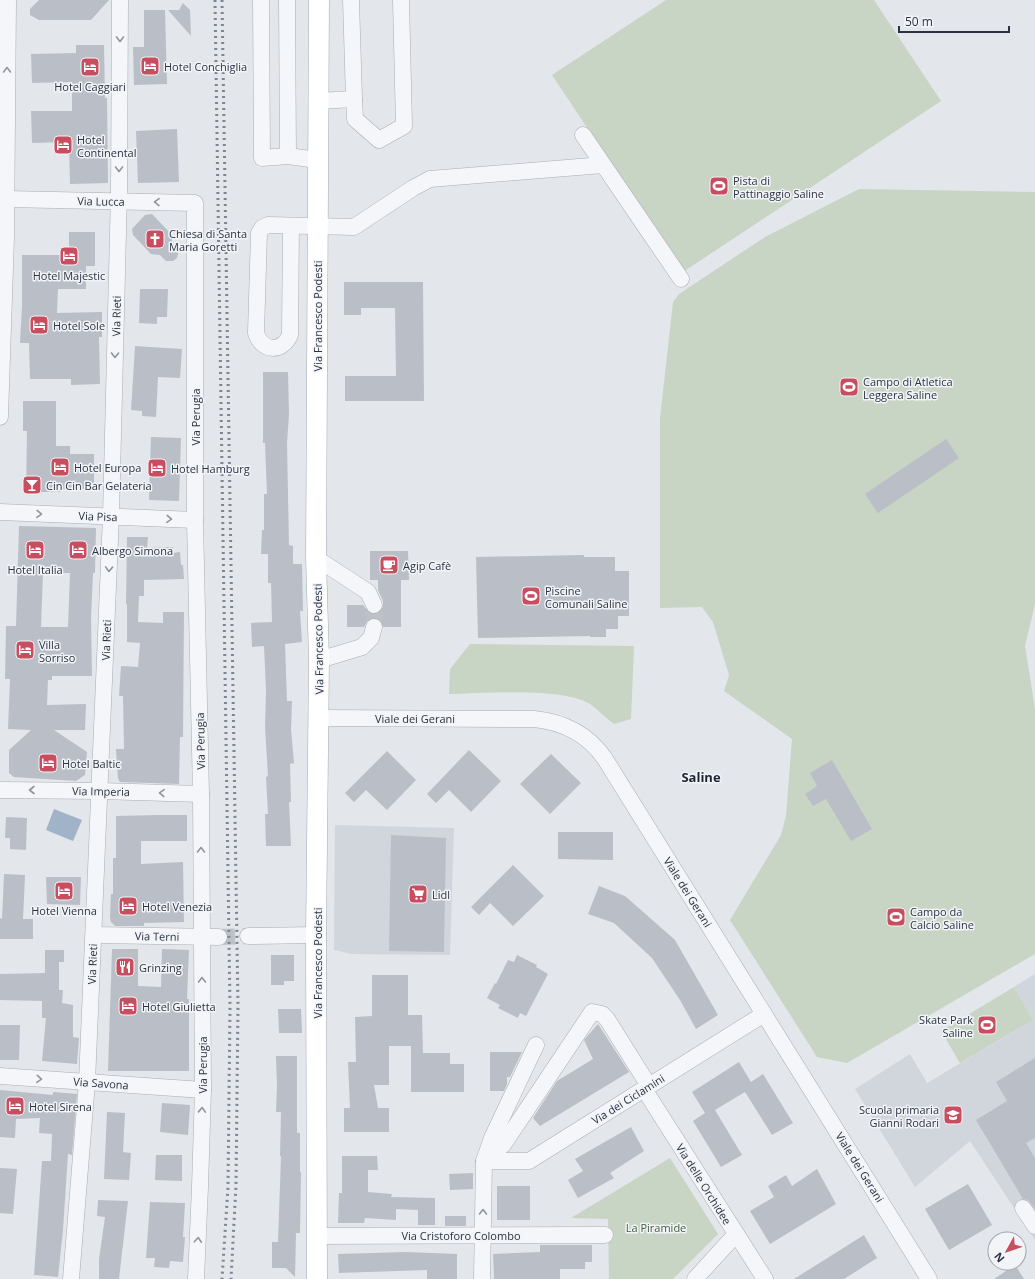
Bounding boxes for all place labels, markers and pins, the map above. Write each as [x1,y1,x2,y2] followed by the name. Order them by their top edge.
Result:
[139,55,161,77] hotel icon: Hotel Conchiglia
[79,56,101,78] hotel icon: Hotel Caggiari
[164,59,247,74] place label: Hotel Conchiglia
[54,79,126,94] place label: Hotel Caggiari
[77,132,136,160] place label: Hotel Continental
[52,134,74,156] hotel icon: Hotel Continental
[733,173,824,201] place label: Pista di Pattinaggio Saline
[708,175,730,197] sports icon: Pista di Pattinaggio Saline
[169,226,247,254] place label: Chiesa di Santa Maria Goretti
[144,228,166,250] church icon: Chiesa di Santa Maria Goretti
[58,245,80,267] hotel icon: Hotel Majestic
[33,268,105,283] place label: Hotel Majestic
[28,314,50,336] hotel icon: Hotel Sole
[53,318,105,333] place label: Hotel Sole
[863,374,953,402] place label: Campo di Atletica Leggera Saline
[838,376,860,398] sports icon: Campo di Atletica Leggera Saline
[49,456,71,478] hotel icon: Hotel Europa
[146,457,168,479] hotel icon: Hotel Hamburg
[74,460,141,475] place label: Hotel Europa
[171,461,250,476] place label: Hotel Hamburg
[21,474,43,496] bar icon: Cin Cin Bar Gelateria
[46,478,152,493] place label: Cin Cin Bar Gelateria
[24,539,46,561] hotel icon: Hotel Italia
[67,539,89,561] hotel icon: Albergo Simona
[92,543,173,558] place label: Albergo Simona
[378,554,400,576] cafe icon: Agip Cafè
[403,558,451,573] place label: Agip Cafè
[7,562,63,577] place label: Hotel Italia
[545,583,627,611] place label: Piscine Comunali Saline
[520,585,542,607] sports icon: Piscine Comunali Saline
[39,637,76,665] place label: Villa Sorriso
[14,639,36,661] hotel icon: Villa Sorriso
[37,752,59,774] hotel icon: Hotel Baltic
[62,756,120,771] place label: Hotel Baltic
[53,880,75,902] hotel icon: Hotel Vienna
[407,883,429,905] supermarket icon: Lidl
[432,887,450,902] place label: Lidl
[117,895,139,917] hotel icon: Hotel Venezia
[142,899,212,914] place label: Hotel Venezia
[31,903,97,918] place label: Hotel Vienna
[910,904,974,932] place label: Campo da Calcio Saline
[885,906,907,928] sports icon: Campo da Calcio Saline
[114,956,136,978] restaurant icon: Grinzing
[139,960,182,975] place label: Grinzing
[117,995,139,1017] hotel icon: Hotel Giulietta
[142,999,216,1014] place label: Hotel Giulietta
[919,1012,973,1040] place label: Skate Park Saline
[976,1014,998,1036] sports icon: Skate Park Saline
[4,1095,26,1117] hotel icon: Hotel Sirena
[29,1099,92,1114] place label: Hotel Sirena
[859,1102,939,1130] place label: Scuola primaria Gianni Rodari
[942,1104,964,1126] school or university icon: Scuola primaria Gianni Rodari

